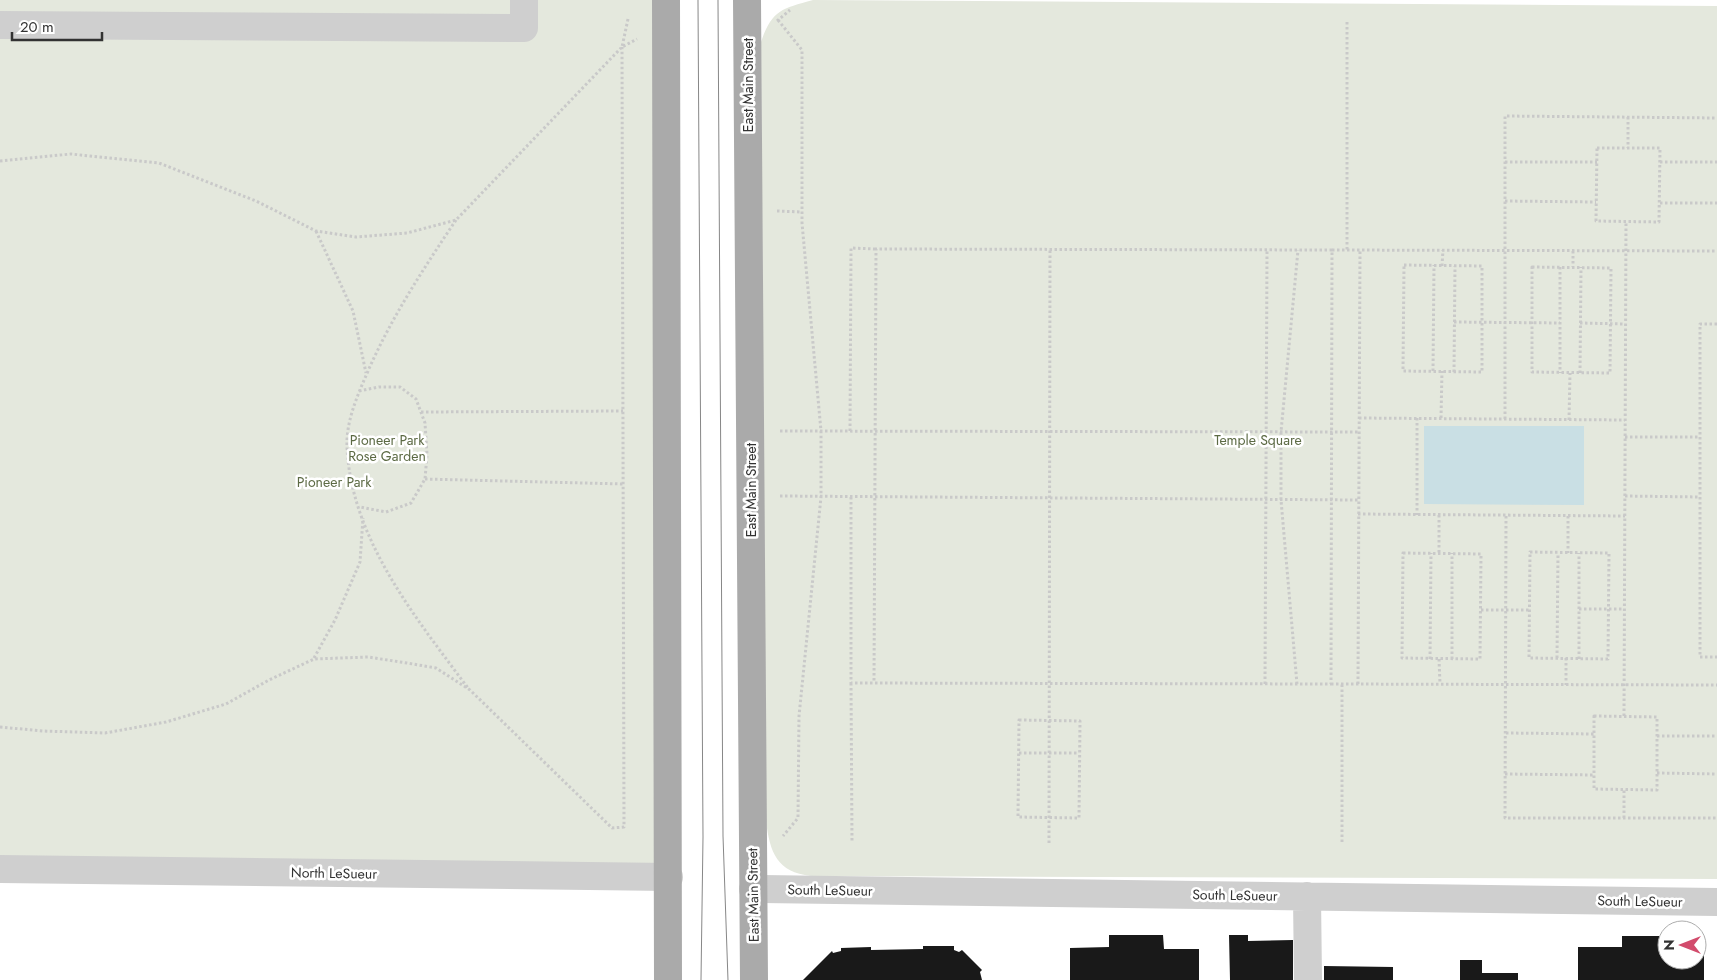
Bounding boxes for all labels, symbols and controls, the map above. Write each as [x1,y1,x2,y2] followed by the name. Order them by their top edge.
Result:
[12,10,102,42] scale bar
[20,16,54,38] text: 20 m
[738,37,758,132] street label: East Main Street
[348,430,426,466] park label: Pioneer Park Rose Garden
[1214,430,1302,450] park label: Temple Square
[741,442,761,537] street label: East Main Street
[297,472,372,492] park label: Pioneer Park
[742,847,764,942] street label: East Main Street
[291,862,377,884] street label: North LeSueur
[787,879,873,901] street label: South LeSueur
[1192,884,1278,906] street label: South LeSueur
[1597,890,1683,912] street label: South LeSueur
[1657,920,1707,970] north arrow
[1659,939,1679,951] text: N

